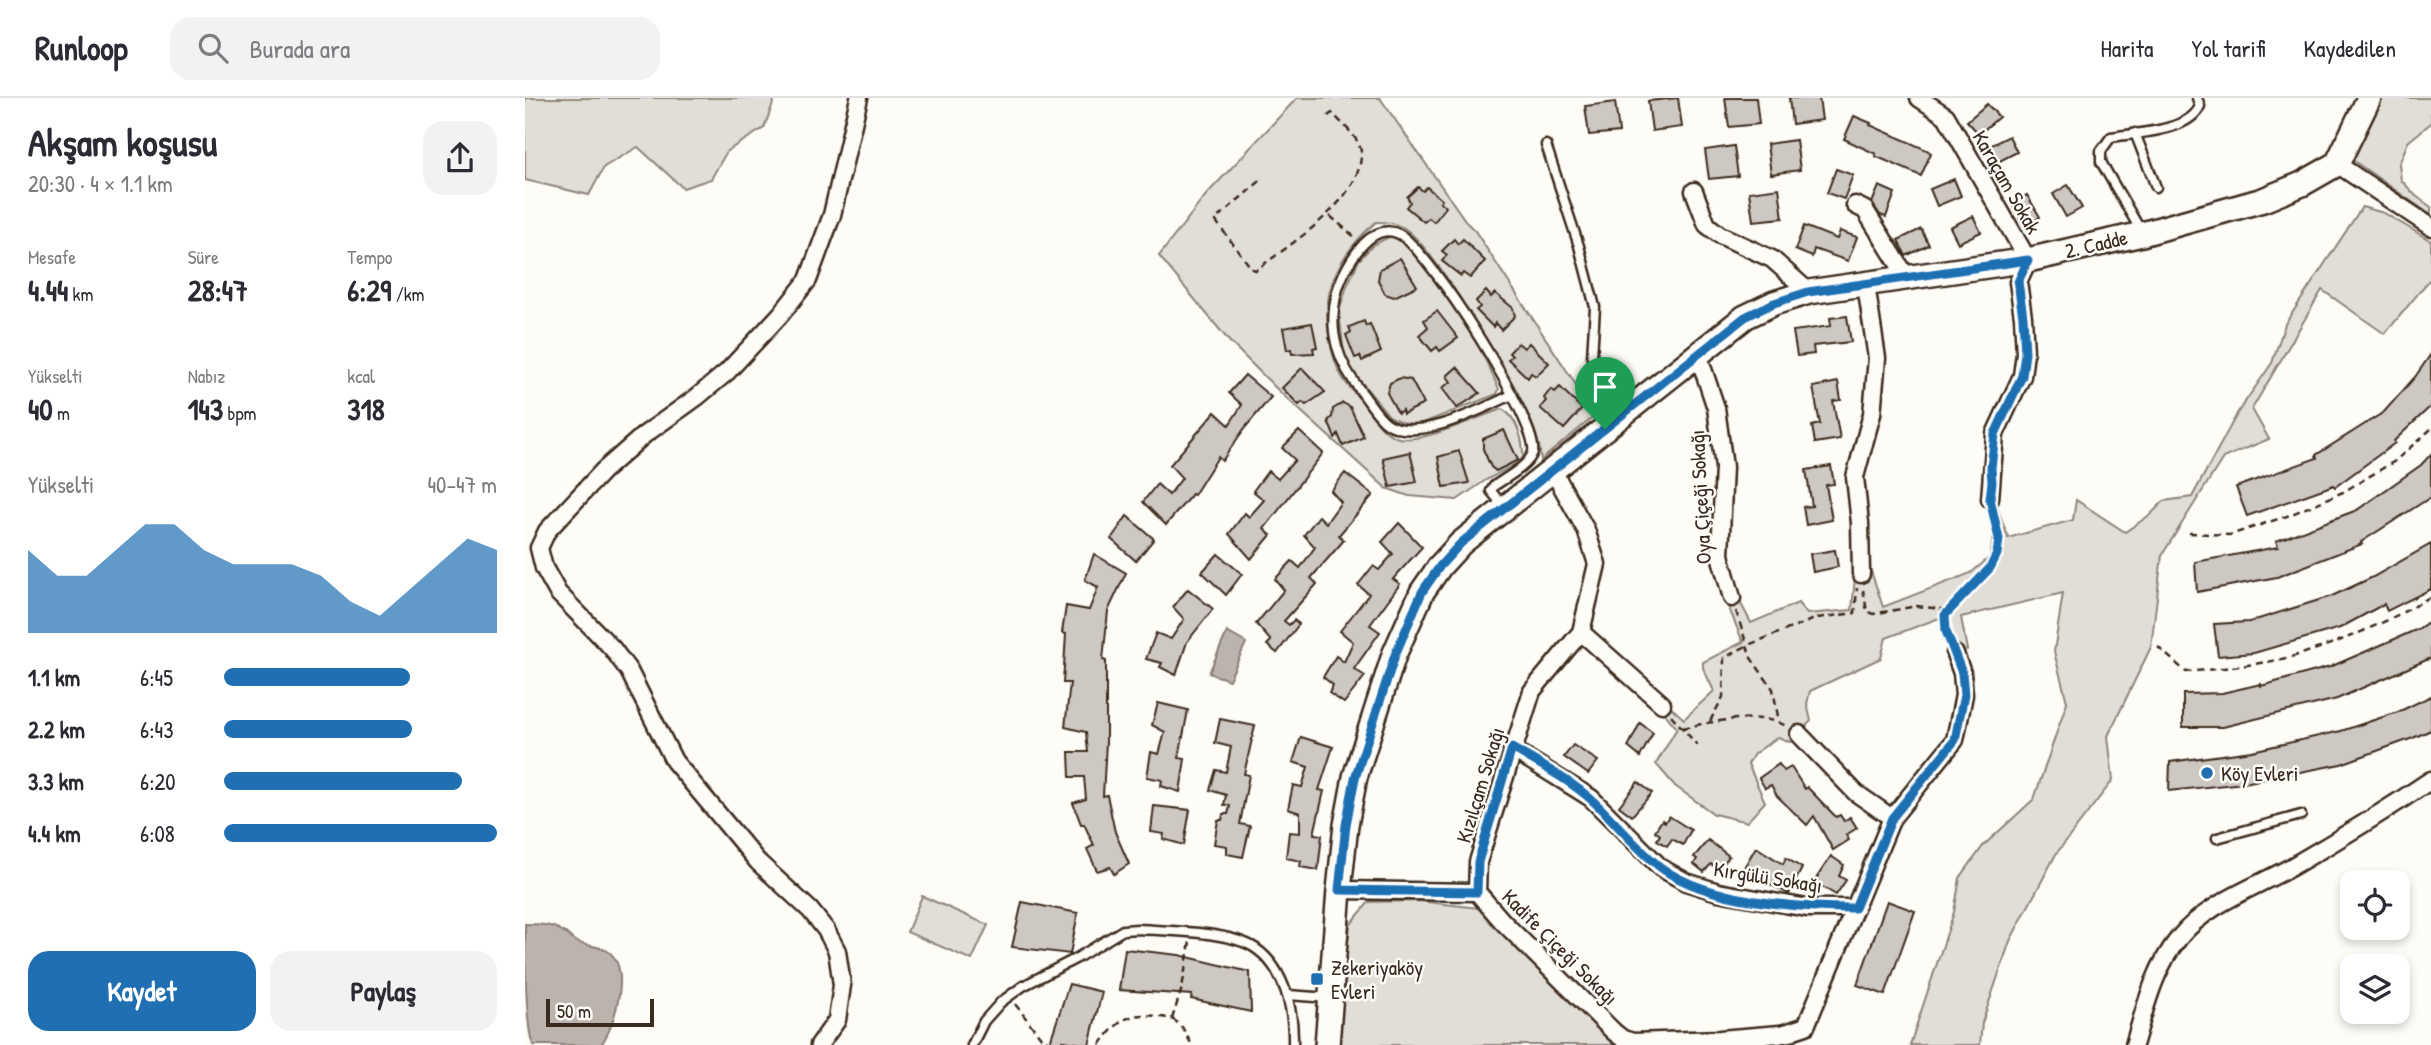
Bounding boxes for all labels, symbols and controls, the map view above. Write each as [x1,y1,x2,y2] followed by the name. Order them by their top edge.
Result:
[170,17,660,80] search box
[35,26,128,70] text: Runloop
[194,29,232,67] icon: search
[250,31,350,66] text: Burada ara
[2100,32,2153,64] text: Harita
[2191,32,2265,64] text: Yol tarifi
[2303,32,2396,64] text: Kaydedilen
[28,116,217,168] text: Akşam koşusu
[423,121,497,195] button: share
[1966,125,2048,239] street label: Karaçam Sokak
[28,168,173,199] text: 20:30 · 4 × 1.1 km
[2062,223,2130,265] street label: 2. Cadde
[28,244,76,270] text: Mesafe
[188,244,219,270] text: Süre
[347,244,393,270] text: Tempo
[28,270,68,310] text: 4.44
[188,270,248,310] text: 28:47
[347,270,391,310] text: 6:29
[68,281,93,307] text: km
[391,281,425,307] text: /km
[1575,357,1635,429] pin
[28,363,83,389] text: Yükselti
[188,363,225,389] text: Nabız
[347,363,375,389] text: kcal
[1586,368,1624,406] icon: arrive
[28,389,53,429] text: 40
[188,389,223,429] text: 143
[347,389,385,429] text: 318
[53,400,70,426] text: m
[223,400,257,426] text: bpm
[1682,429,1718,565] street label: Oya Çiçeği Sokağı
[28,469,94,500] text: Yükselti
[427,469,497,500] text: 40–47 m
[28,662,80,693] text: 1.1 km
[140,662,173,693] text: 6:45
[28,714,85,745] text: 2.2 km
[140,714,173,745] text: 6:43
[1449,724,1511,846] street label: Kızılçam Sokağı
[2221,759,2299,788] place label: Köy Evleri
[2199,765,2215,781] marker: Köy Evleri
[28,766,84,797] text: 3.3 km
[140,766,176,797] text: 6:20
[28,818,81,849] text: 4.4 km
[140,818,175,849] text: 6:08
[1712,854,1824,900] street label: Kırgülü Sokağı
[2340,870,2410,1024] map controls
[2340,870,2410,940] button: locate
[1495,882,1625,1012] street label: Kadife Çiçeği Sokağı
[28,951,256,1031] button: Kaydet
[270,951,497,1031] button: Paylaş
[1331,953,1423,1006] place label: Zekeriyaköy Evleri
[2340,954,2410,1024] button: layers
[1309,971,1325,987] marker: Zekeriyaköy Evleri
[546,996,655,1028] scale bar
[557,998,591,1024] text: 50 m

